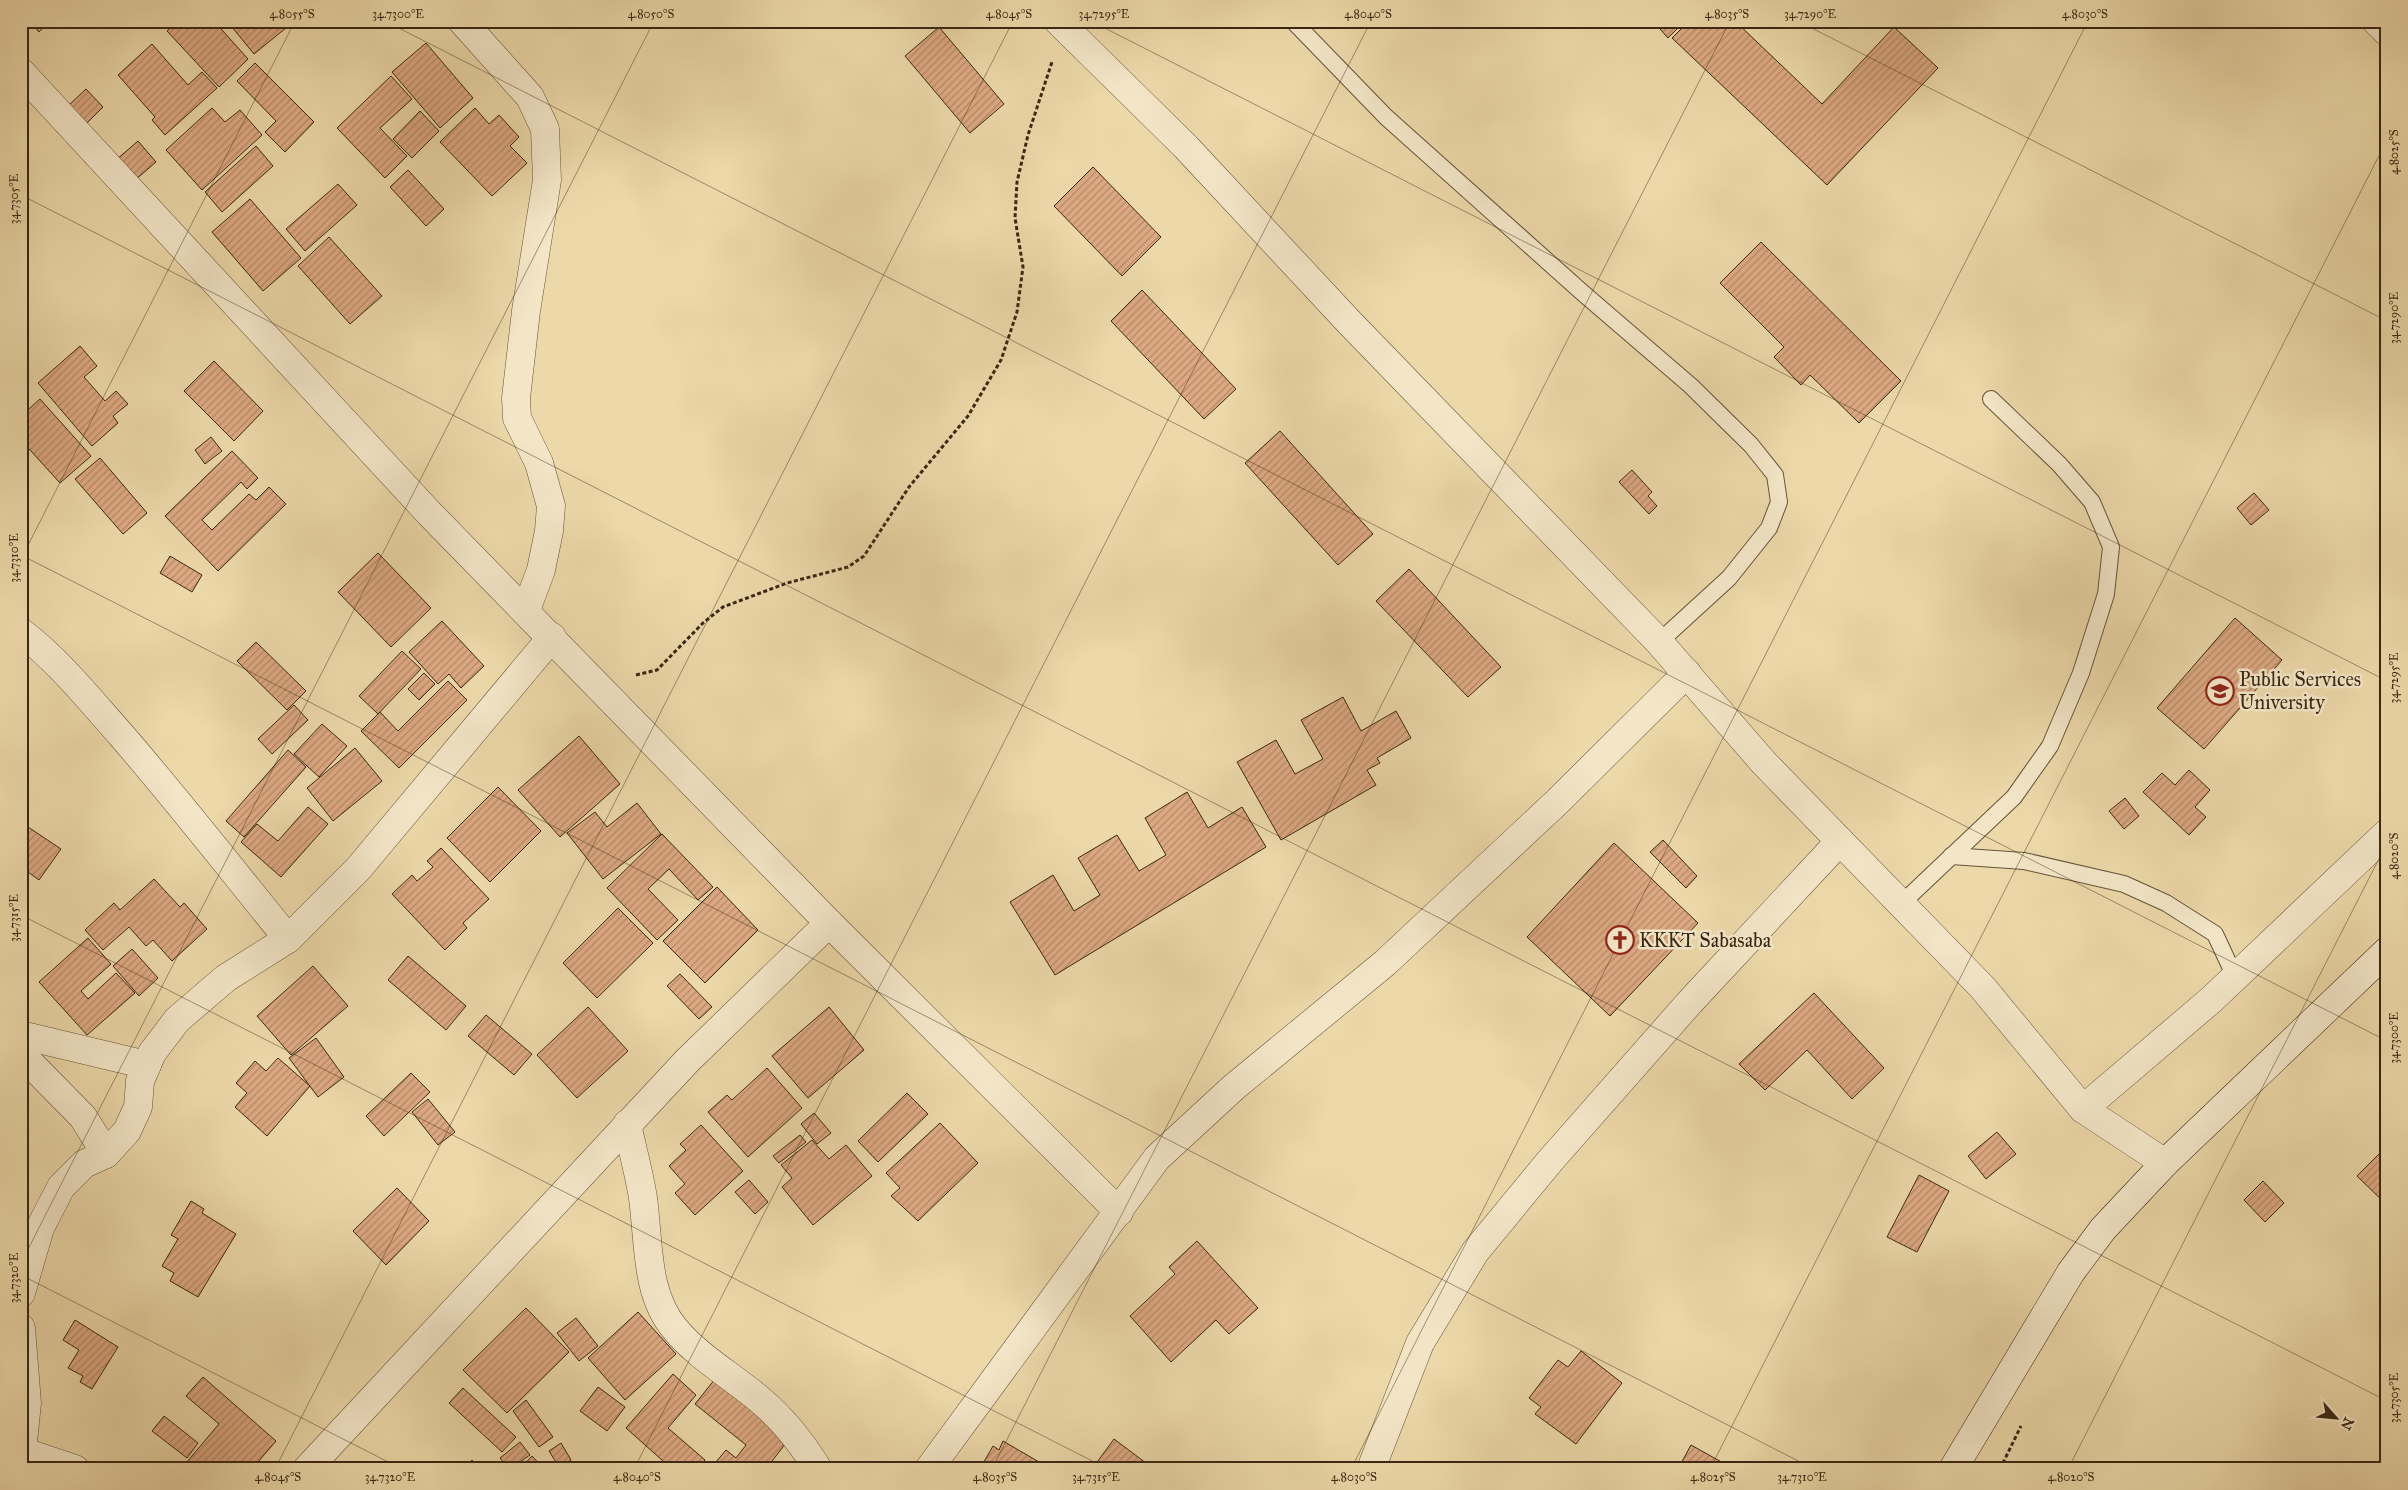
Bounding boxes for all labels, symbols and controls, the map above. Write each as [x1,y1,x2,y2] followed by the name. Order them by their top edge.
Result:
[269,7,315,21] text: 4.8055°S
[372,7,424,21] text: 34.7300°E
[628,7,674,21] text: 4.8050°S
[986,7,1032,21] text: 4.8045°S
[1079,7,1130,21] text: 34.7295°E
[1344,7,1392,21] text: 4.8040°S
[1705,7,1749,21] text: 4.8035°S
[1784,7,1837,21] text: 34.7290°E
[2062,7,2108,21] text: 4.8030°S
[2387,129,2401,175] text: 4.8025°S
[7,173,21,224] text: 34.7305°E
[2387,291,2401,344] text: 34.7290°E
[7,533,21,583] text: 34.7310°E
[2387,652,2401,703] text: 34.7295°E
[2239,667,2361,714] place label: Public Services University
[2205,676,2235,706] school or university icon: Public Services University
[2387,832,2401,879] text: 4.8020°S
[7,894,21,942] text: 34.7315°E
[1605,925,1635,955] church icon: KKKT Sabasaba
[1639,928,1772,952] place label: KKKT Sabasaba
[2387,1012,2401,1064] text: 34.7300°E
[7,1252,21,1303] text: 34.7320°E
[2387,1372,2401,1423] text: 34.7305°E
[2310,1392,2360,1442] north arrow
[2337,1415,2357,1433] text: N
[255,1470,301,1484] text: 4.8045°S
[365,1470,416,1484] text: 34.7320°E
[613,1470,661,1484] text: 4.8040°S
[973,1470,1017,1484] text: 4.8035°S
[1072,1470,1120,1484] text: 34.7315°E
[1331,1470,1377,1484] text: 4.8030°S
[1690,1470,1736,1484] text: 4.8025°S
[1777,1470,1827,1484] text: 34.7310°E
[2048,1470,2095,1484] text: 4.8020°S

